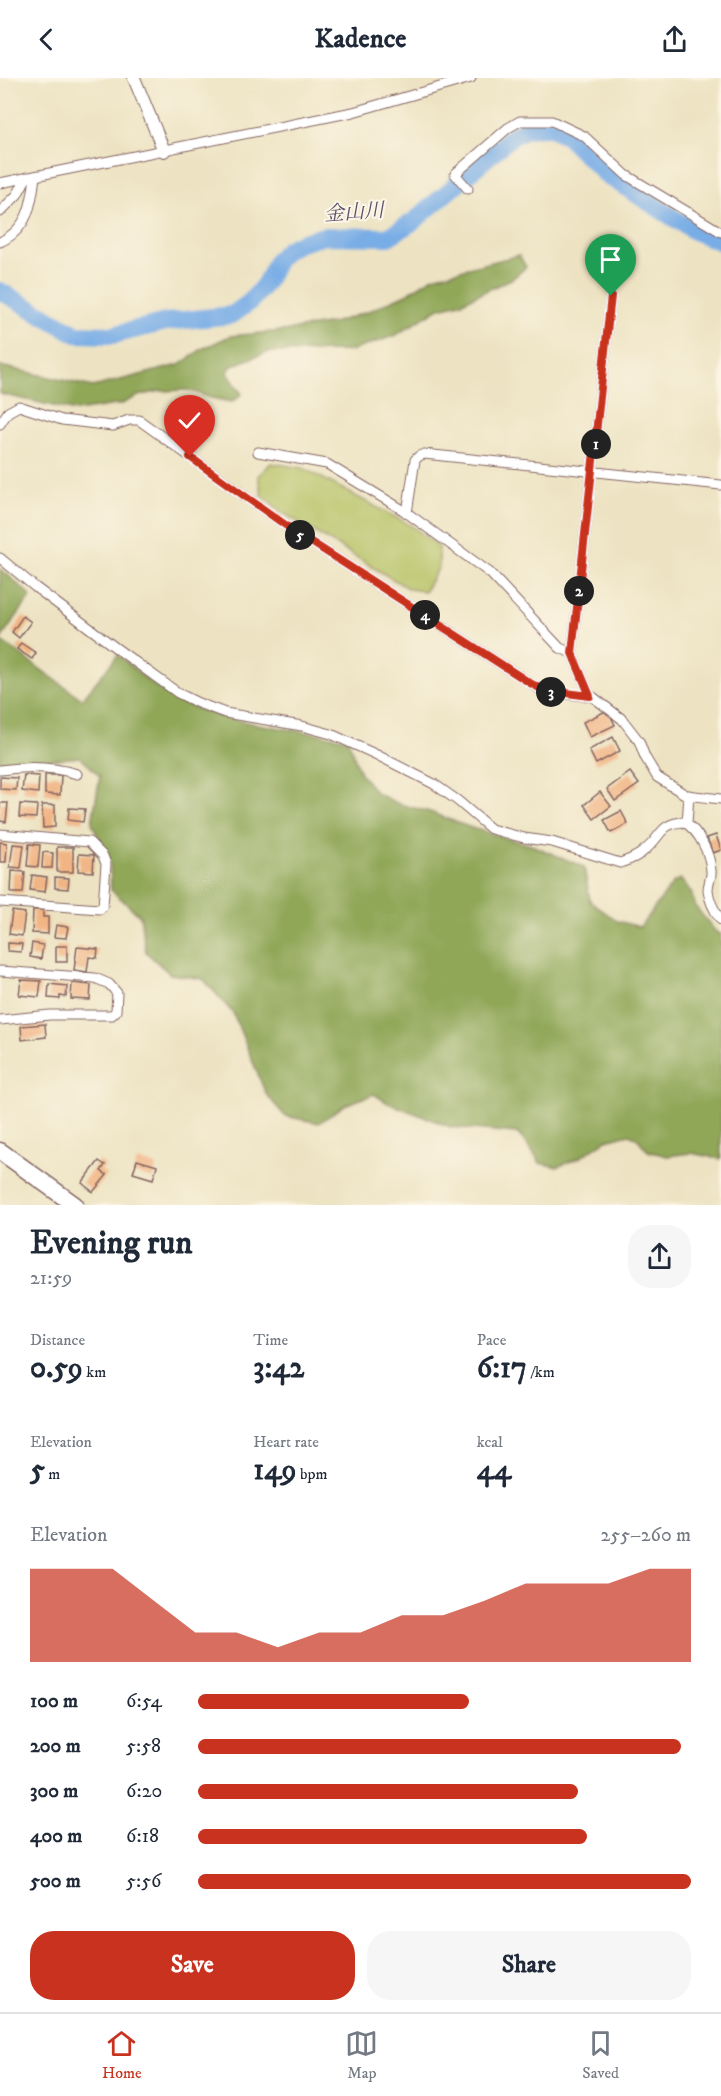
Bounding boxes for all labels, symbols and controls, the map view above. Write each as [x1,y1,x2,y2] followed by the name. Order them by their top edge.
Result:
[315,22,406,56] text: Kadence
[30,23,63,56] icon: back
[658,23,691,56] icon: share
[323,198,387,228] water label: 金山川
[585,234,636,296] pin
[594,243,627,276] icon: arrive
[164,395,215,457] pin
[173,404,206,437] icon: check
[581,429,611,459] pin: 1
[593,434,599,454] text: 1
[285,520,315,550] pin: 5
[296,525,304,545] text: 5
[564,576,594,606] pin: 2
[575,581,583,601] text: 2
[410,600,440,630] pin: 4
[420,605,430,625] text: 4
[536,677,566,707] pin: 3
[548,682,554,702] text: 3
[30,1223,192,1264] text: Evening run
[628,1225,691,1288] button: share
[30,1266,72,1291] text: 21:59
[30,1330,85,1350] text: Distance
[253,1330,288,1350] text: Time
[477,1330,506,1350] text: Pace
[30,1350,83,1387] text: 0.59
[253,1350,304,1387] text: 3:42
[477,1350,527,1387] text: 6:17
[83,1362,106,1382] text: km
[527,1362,555,1382] text: /km
[30,1432,92,1452] text: Elevation
[253,1432,319,1452] text: Heart rate
[477,1432,503,1452] text: kcal
[30,1452,45,1489] text: 5
[253,1452,297,1489] text: 149
[477,1452,511,1489] text: 44
[45,1464,60,1484] text: m
[297,1464,328,1484] text: bpm
[30,1523,107,1548] text: Elevation
[601,1523,691,1548] text: 255–260 m
[30,1689,78,1714] text: 100 m
[126,1689,162,1714] text: 6:54
[30,1734,81,1759] text: 200 m
[126,1734,161,1759] text: 5:58
[30,1779,78,1804] text: 300 m
[126,1779,162,1804] text: 6:20
[30,1824,82,1849] text: 400 m
[126,1824,159,1849] text: 6:18
[30,1869,81,1894] text: 500 m
[126,1869,162,1894] text: 5:56
[30,1931,355,2000] button: Save
[367,1931,691,2000] button: Share
[102,2027,142,2083] tab: Home
[345,2027,378,2083] tab: Map
[582,2027,619,2083] tab: Saved

